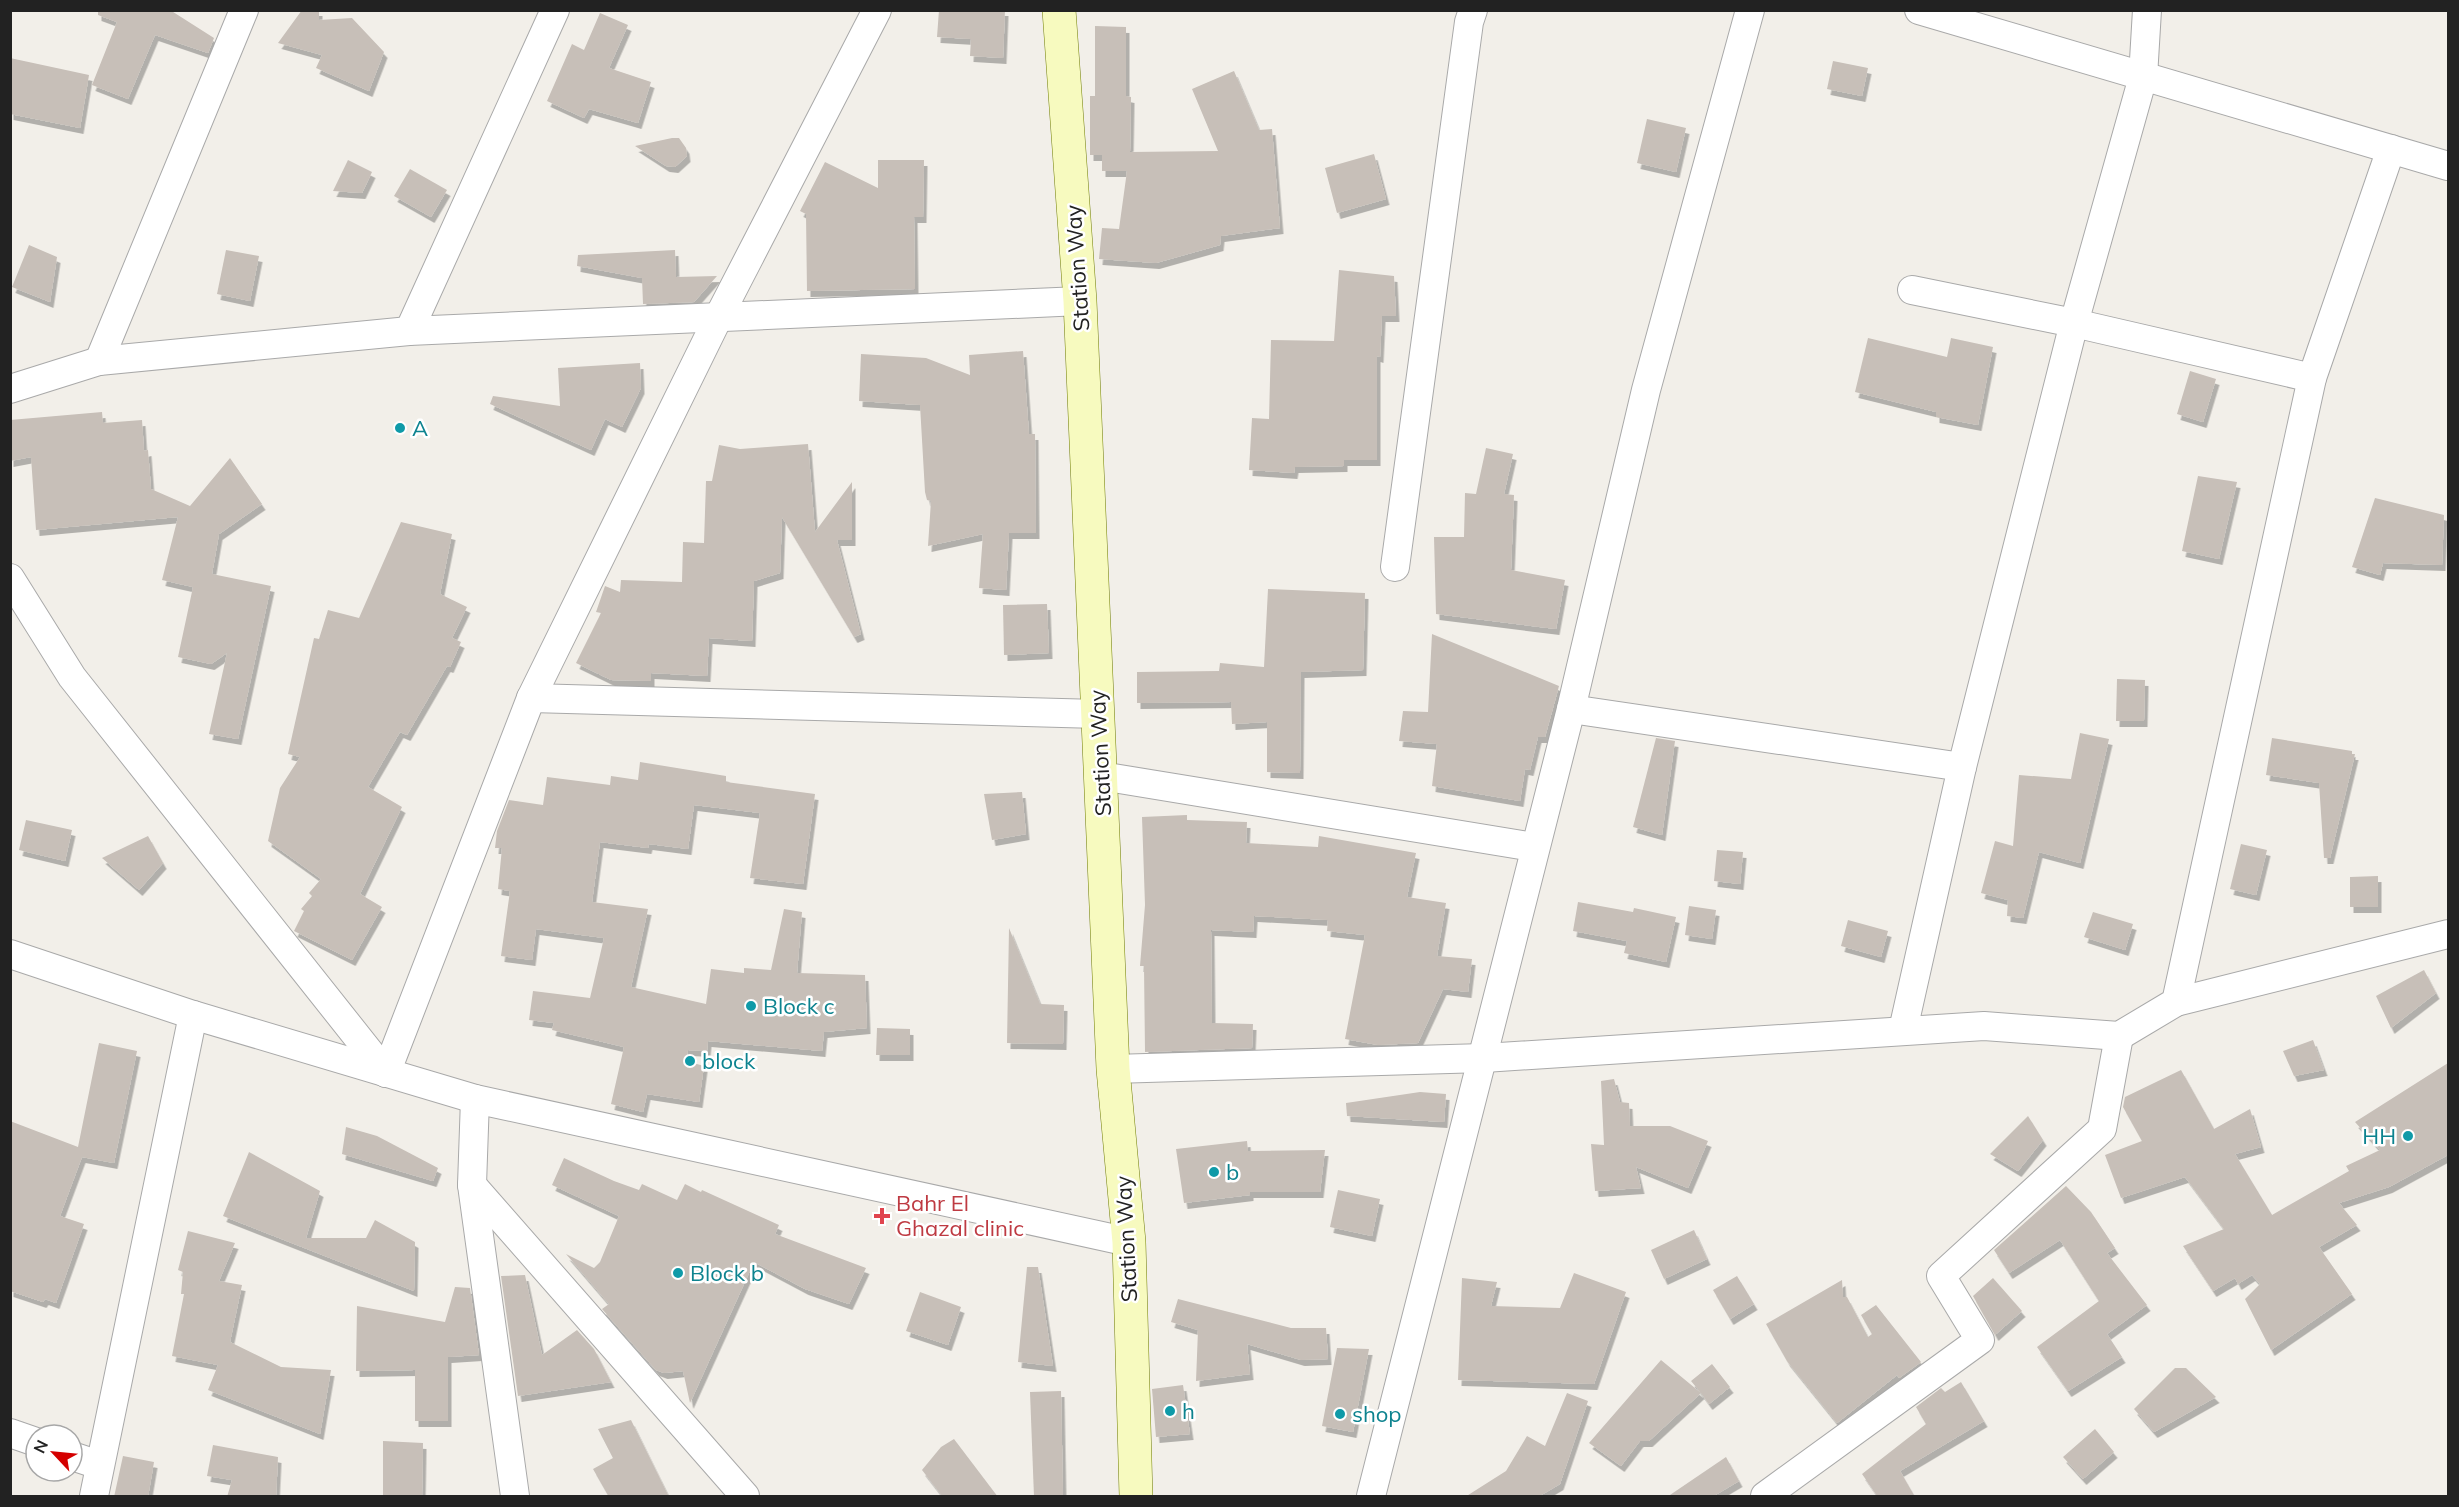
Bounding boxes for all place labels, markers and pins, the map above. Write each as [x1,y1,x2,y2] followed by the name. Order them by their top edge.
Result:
[412,414,428,442] place label: A
[393,421,407,435] marker: A
[763,992,835,1020] place label: Block c
[744,999,758,1013] marker: Block c
[702,1047,756,1075] place label: block
[683,1054,697,1068] marker: block
[2362,1122,2396,1150] place label: HH
[2401,1129,2415,1143] marker: HH
[1226,1158,1239,1186] place label: b
[1207,1165,1221,1179] marker: b
[896,1189,1024,1242] place label: Bahr El Ghazal clinic
[873,1207,891,1225] marker: Bahr El Ghazal clinic
[690,1259,764,1287] place label: Block b
[671,1266,685,1280] marker: Block b
[1182,1397,1195,1425] place label: h
[1352,1400,1402,1428] place label: shop
[1163,1404,1177,1418] marker: h
[1333,1407,1347,1421] marker: shop

